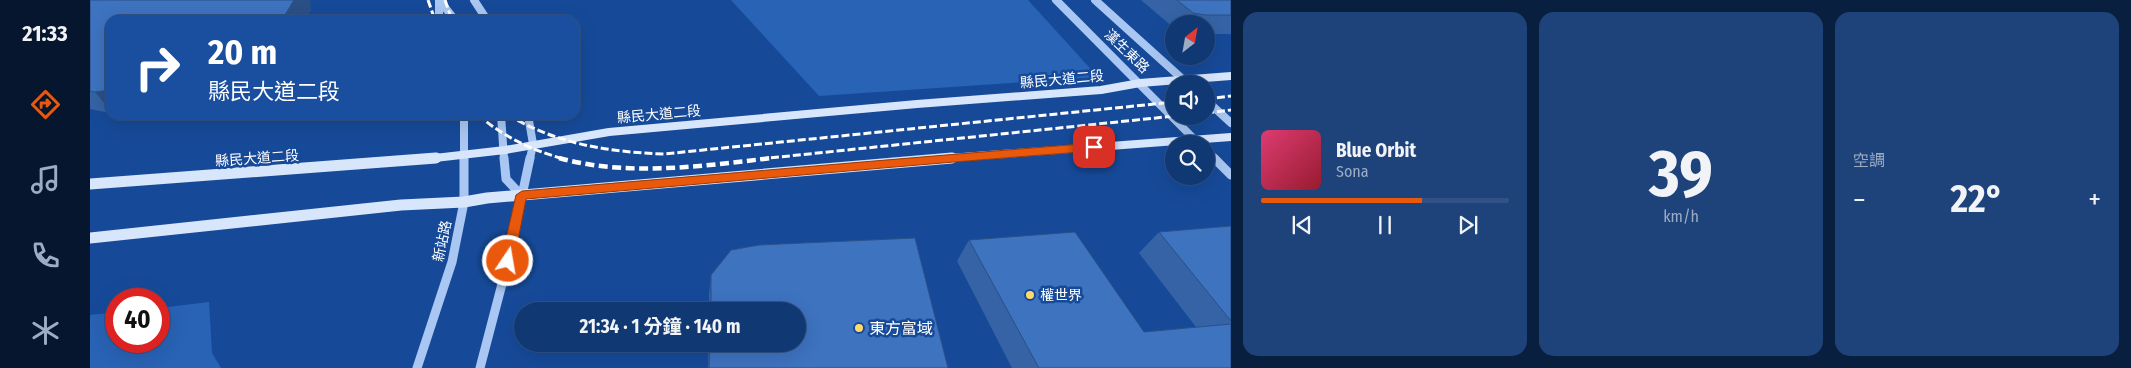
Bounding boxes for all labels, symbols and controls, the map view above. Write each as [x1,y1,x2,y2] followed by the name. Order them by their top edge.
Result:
[1165,15,1215,65] north arrow
[1165,15,1215,185] map controls
[22,20,68,47] text: 21:33
[1101,26,1153,77] street label: 漢生東路
[208,31,277,73] text: 20 m
[125,35,190,100] icon: right
[1019,67,1105,92] street label: 縣民大道二段
[1165,75,1215,125] button: sound
[208,78,340,105] text: 縣民大道二段
[28,87,63,122] icon: directions
[616,102,702,127] street label: 縣民大道二段
[1073,126,1115,168] pin
[1080,133,1108,161] icon: arrive
[1165,135,1215,185] button: search
[1649,135,1713,213] text: 39
[1336,139,1416,162] text: Blue Orbit
[215,147,300,170] street label: 縣民大道二段
[1853,151,1885,170] text: 空調
[28,162,63,197] icon: music
[1336,162,1369,181] text: Sona
[1950,176,2003,222] text: 22°
[1853,183,1866,216] text: −
[2088,183,2101,216] text: +
[1663,207,1699,226] text: km/h
[1288,211,1316,239] icon: previous
[1371,211,1399,239] icon: pause
[1454,211,1482,239] icon: next
[430,219,455,263] street label: 新站路
[481,234,533,286] position arrow
[28,238,63,273] icon: phone
[1040,287,1082,304] place label: 權世界
[105,288,170,353] speed limit sign: 40
[1024,289,1036,301] marker: 權世界
[28,313,63,348] icon: climate
[579,315,741,338] text: 21:34 · 1 分鐘 · 140 m
[869,319,933,338] place label: 東方富域
[853,322,865,334] marker: 東方富域

